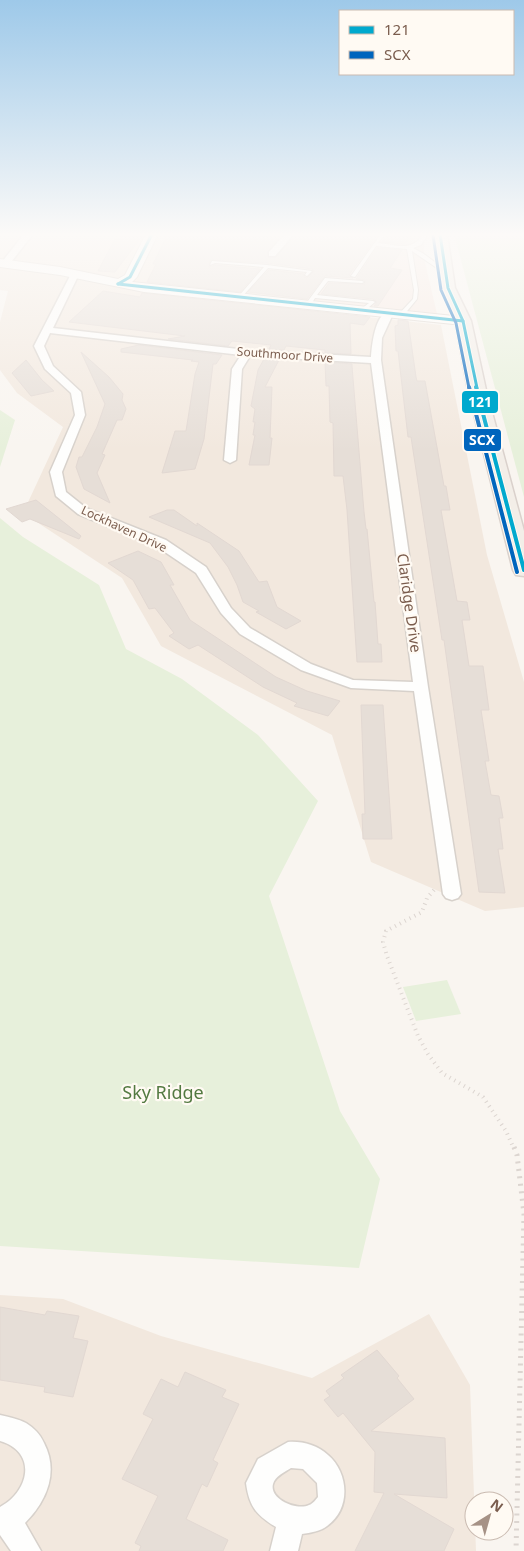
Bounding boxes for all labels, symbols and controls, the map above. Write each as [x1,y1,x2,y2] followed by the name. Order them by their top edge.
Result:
[339,10,514,75] legend
[384,19,410,39] text: 121
[384,44,411,64] text: SCX
[236,343,334,366] street label: Southmoor Drive
[461,390,499,414] line badge: 121
[468,392,492,411] text: 121
[463,428,502,452] line badge: SCX
[469,430,496,449] text: SCX
[78,501,170,556] street label: Lockhaven Drive
[393,552,427,654] street label: Claridge Drive
[122,1080,204,1104] park label: Sky Ridge
[464,1491,514,1541] north arrow
[487,1494,507,1516] text: N

